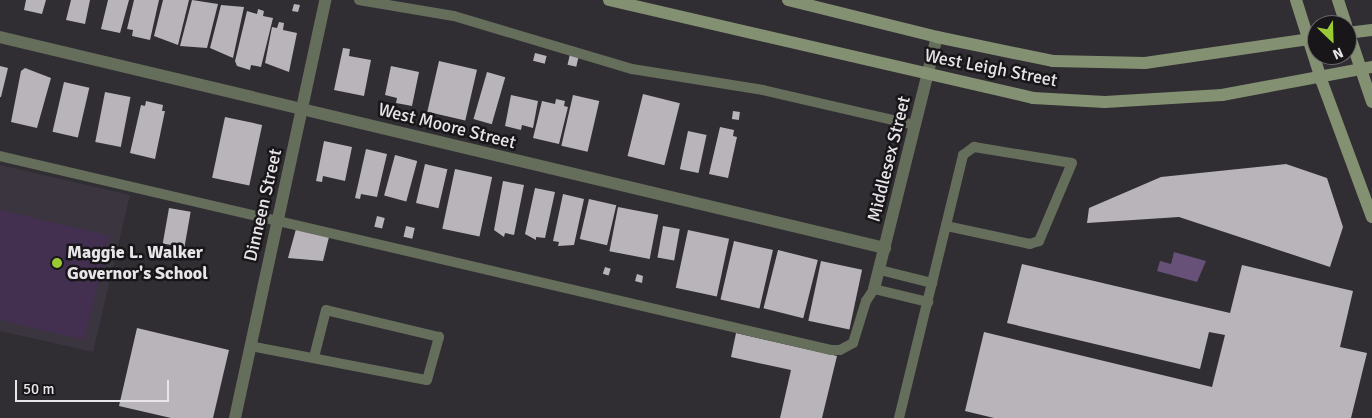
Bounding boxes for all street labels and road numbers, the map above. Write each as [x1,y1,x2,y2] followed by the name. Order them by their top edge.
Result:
[923,45,1059,91] street label: West Leigh Street
[863,94,915,224] street label: Middlesex Street
[376,98,518,154] street label: West Moore Street
[240,147,286,263] street label: Dinneen Street

